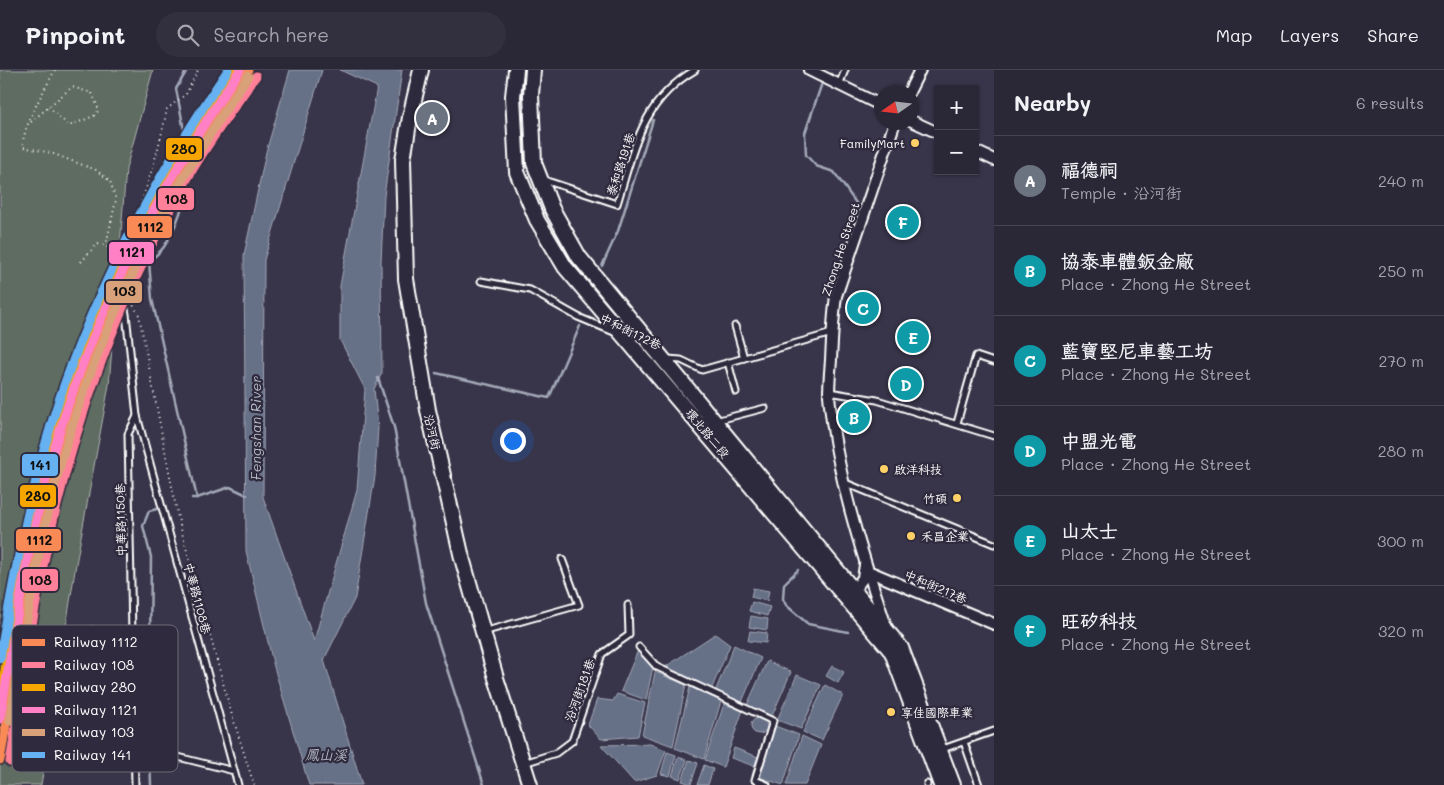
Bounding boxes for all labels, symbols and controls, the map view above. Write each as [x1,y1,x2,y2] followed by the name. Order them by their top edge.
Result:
[156,12,506,57] search box
[25,19,126,50] text: Pinpoint
[174,21,202,49] icon: search
[214,22,329,47] text: Search here
[1216,23,1252,47] text: Map
[1280,23,1339,47] text: Layers
[1367,23,1419,47] text: Share
[874,85,919,130] north arrow
[934,85,979,175] map controls
[934,85,979,130] button: +
[1014,89,1091,116] text: Nearby
[1356,92,1424,113] text: 6 results
[416,99,448,137] pin: A
[602,130,638,198] street label: 泰和路191巷
[934,130,979,175] button: −
[840,135,905,151] place label: FamilyMart
[165,137,203,161] line badge: 280
[909,137,921,149] marker: FamilyMart
[171,139,197,158] text: 280
[1061,157,1118,182] text: 福德祠
[1024,170,1036,191] text: A
[1378,170,1424,191] text: 240 m
[1061,182,1182,203] text: Temple · 沿河街
[157,187,195,211] line badge: 108
[164,189,188,208] text: 108
[817,200,863,298] street label: Zhong He Street
[887,203,919,241] pin: F
[126,215,173,239] line badge: 1112
[137,217,163,236] text: 1112
[108,241,155,265] line badge: 1121
[119,242,145,261] text: 1121
[1061,248,1194,273] text: 協泰車體鈑金廠
[1025,260,1035,281] text: B
[1378,260,1424,281] text: 250 m
[1061,273,1251,294] text: Place · Zhong He Street
[105,280,143,304] line badge: 103
[112,281,136,300] text: 103
[847,289,879,327] pin: C
[598,309,664,353] street label: 中和街172巷
[897,318,929,356] pin: E
[1061,338,1213,363] text: 藍寶堅尼車藝工坊
[1024,350,1036,371] text: C
[1378,350,1424,371] text: 270 m
[1061,363,1251,384] text: Place · Zhong He Street
[890,365,922,403] pin: D
[246,376,265,480] water label: Fengshan River
[838,398,870,436] pin: B
[683,405,733,461] street label: 環北路二段
[421,413,445,451] street label: 沿河街
[500,428,526,454] your location
[1061,428,1137,453] text: 中盟光電
[1024,440,1036,461] text: D
[1378,440,1424,461] text: 280 m
[21,453,59,477] line badge: 141
[1061,453,1251,474] text: Place · Zhong He Street
[29,455,51,474] text: 141
[894,461,942,477] place label: 啟洋科技
[878,463,890,475] marker: 啟洋科技
[111,483,129,557] street label: 中華路1150巷
[19,484,57,508] line badge: 280
[25,486,51,505] text: 280
[923,490,947,506] place label: 竹碩
[951,492,963,504] marker: 竹碩
[1061,518,1118,543] text: 山太士
[15,528,62,552] line badge: 1112
[921,528,969,544] place label: 禾昌企業
[26,530,52,549] text: 1112
[905,530,917,542] marker: 禾昌企業
[1025,530,1035,551] text: E
[1377,530,1424,551] text: 300 m
[1061,543,1251,564] text: Place · Zhong He Street
[181,560,215,636] street label: 中華路1108巷
[902,566,970,606] street label: 中和街217巷
[21,568,59,592] line badge: 108
[28,570,52,589] text: 108
[1061,608,1137,633] text: 旺矽科技
[1025,620,1035,641] text: F
[1378,620,1424,641] text: 320 m
[12,625,178,772] legend
[54,632,137,651] text: Railway 1112
[1061,633,1251,654] text: Place · Zhong He Street
[54,655,134,674] text: Railway 108
[560,656,598,724] street label: 沿河街181巷
[54,677,136,696] text: Railway 280
[54,700,137,719] text: Railway 1121
[901,704,973,720] place label: 享佳國際車業
[885,706,897,718] marker: 享佳國際車業
[54,722,134,741] text: Railway 103
[54,745,132,764] text: Railway 141
[304,745,348,764] water label: 鳳山溪

